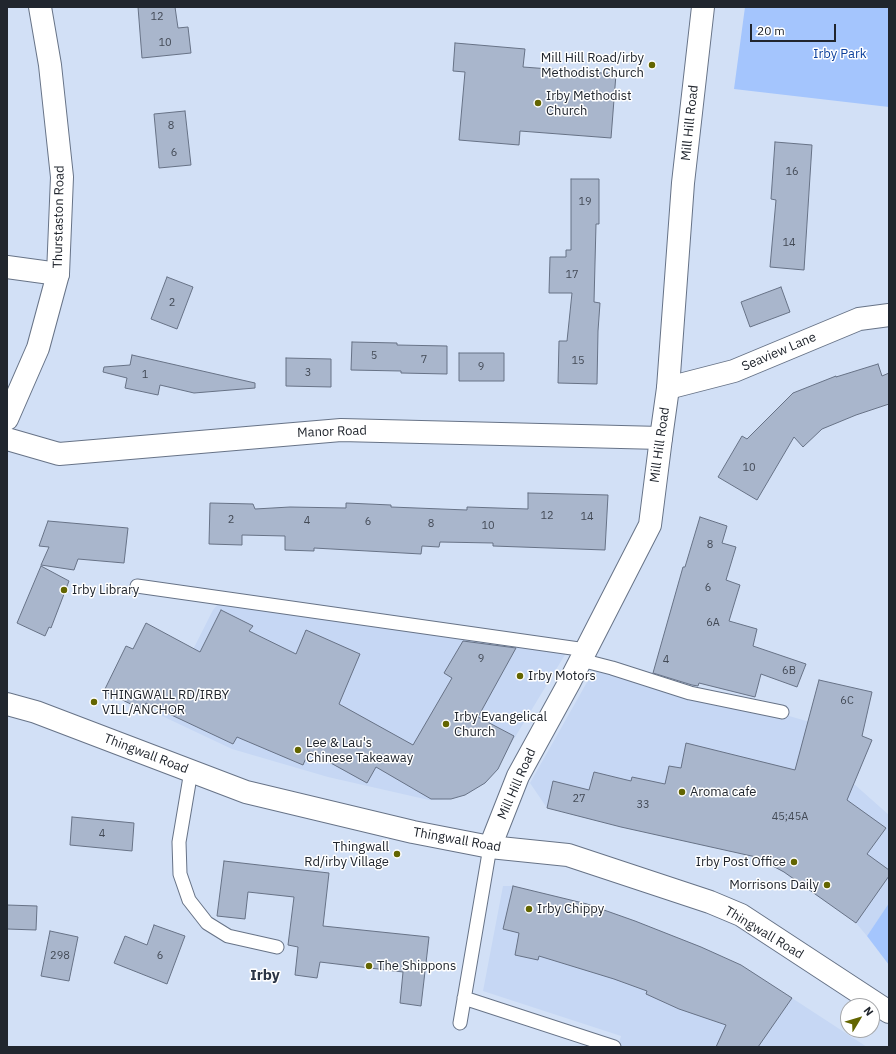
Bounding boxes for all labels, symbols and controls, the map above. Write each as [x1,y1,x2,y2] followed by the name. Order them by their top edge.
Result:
[150,10,164,24] house number: 12
[752,16,838,42] scale bar
[757,23,785,38] text: 20 m
[158,36,172,50] house number: 10
[813,46,867,62] park label: Irby Park
[541,50,644,81] place label: Mill Hill Road/irby Methodist Church
[647,60,657,70] marker: Mill Hill Road/irby Methodist Church
[678,84,702,162] street label: Mill Hill Road
[546,88,632,119] place label: Irby Methodist Church
[533,98,543,108] marker: Irby Methodist Church
[168,119,174,133] house number: 8
[171,146,177,160] house number: 6
[50,165,68,269] street label: Thurstaston Road
[785,165,799,179] house number: 16
[578,195,592,209] house number: 19
[782,236,796,250] house number: 14
[565,268,579,282] house number: 17
[169,296,175,310] house number: 2
[739,329,819,375] street label: Seaview Lane
[371,349,377,363] house number: 5
[421,353,427,367] house number: 7
[571,354,585,368] house number: 15
[478,360,484,374] house number: 9
[305,366,311,380] house number: 3
[142,368,148,382] house number: 1
[647,406,673,484] street label: Mill Hill Road
[297,423,367,441] street label: Manor Road
[742,461,756,475] house number: 10
[540,509,554,523] house number: 12
[580,510,594,524] house number: 14
[228,513,234,527] house number: 2
[304,514,310,528] house number: 4
[365,515,371,529] house number: 6
[428,517,434,531] house number: 8
[481,519,495,533] house number: 10
[707,538,713,552] house number: 8
[705,581,711,595] house number: 6
[72,582,139,598] place label: Irby Library
[59,585,69,595] marker: Irby Library
[706,616,720,630] house number: 6A
[478,652,484,666] house number: 9
[663,653,669,667] house number: 4
[782,664,796,678] house number: 6B
[528,668,596,684] place label: Irby Motors
[515,671,525,681] marker: Irby Motors
[102,687,229,718] place label: THINGWALL RD/IRBY VILL/ANCHOR
[840,694,854,708] house number: 6C
[89,697,99,707] marker: THINGWALL RD/IRBY VILL/ANCHOR
[454,709,547,740] place label: Irby Evangelical Church
[441,719,451,729] marker: Irby Evangelical Church
[102,731,190,777] street label: Thingwall Road
[306,735,413,766] place label: Lee & Lau's Chinese Takeaway
[293,745,303,755] marker: Lee & Lau's Chinese Takeaway
[494,746,540,822] street label: Mill Hill Road
[690,784,756,800] place label: Aroma cafe
[677,787,687,797] marker: Aroma cafe
[572,792,586,806] house number: 27
[636,798,650,812] house number: 33
[772,810,808,824] house number: 45;45A
[412,825,502,855] street label: Thingwall Road
[99,827,105,841] house number: 4
[304,839,389,870] place label: Thingwall Rd/irby Village
[392,849,402,859] marker: Thingwall Rd/irby Village
[696,854,786,870] place label: Irby Post Office
[789,857,799,867] marker: Irby Post Office
[729,877,819,893] place label: Morrisons Daily
[822,880,832,890] marker: Morrisons Daily
[537,901,604,917] place label: Irby Chippy
[722,903,806,963] street label: Thingwall Road
[524,904,534,914] marker: Irby Chippy
[50,949,70,963] house number: 298
[157,949,163,963] house number: 6
[377,958,456,974] place label: The Shippons
[364,961,374,971] marker: The Shippons
[250,967,280,985] district label: Irby
[840,998,880,1038] north arrow
[861,1004,877,1019] text: N

